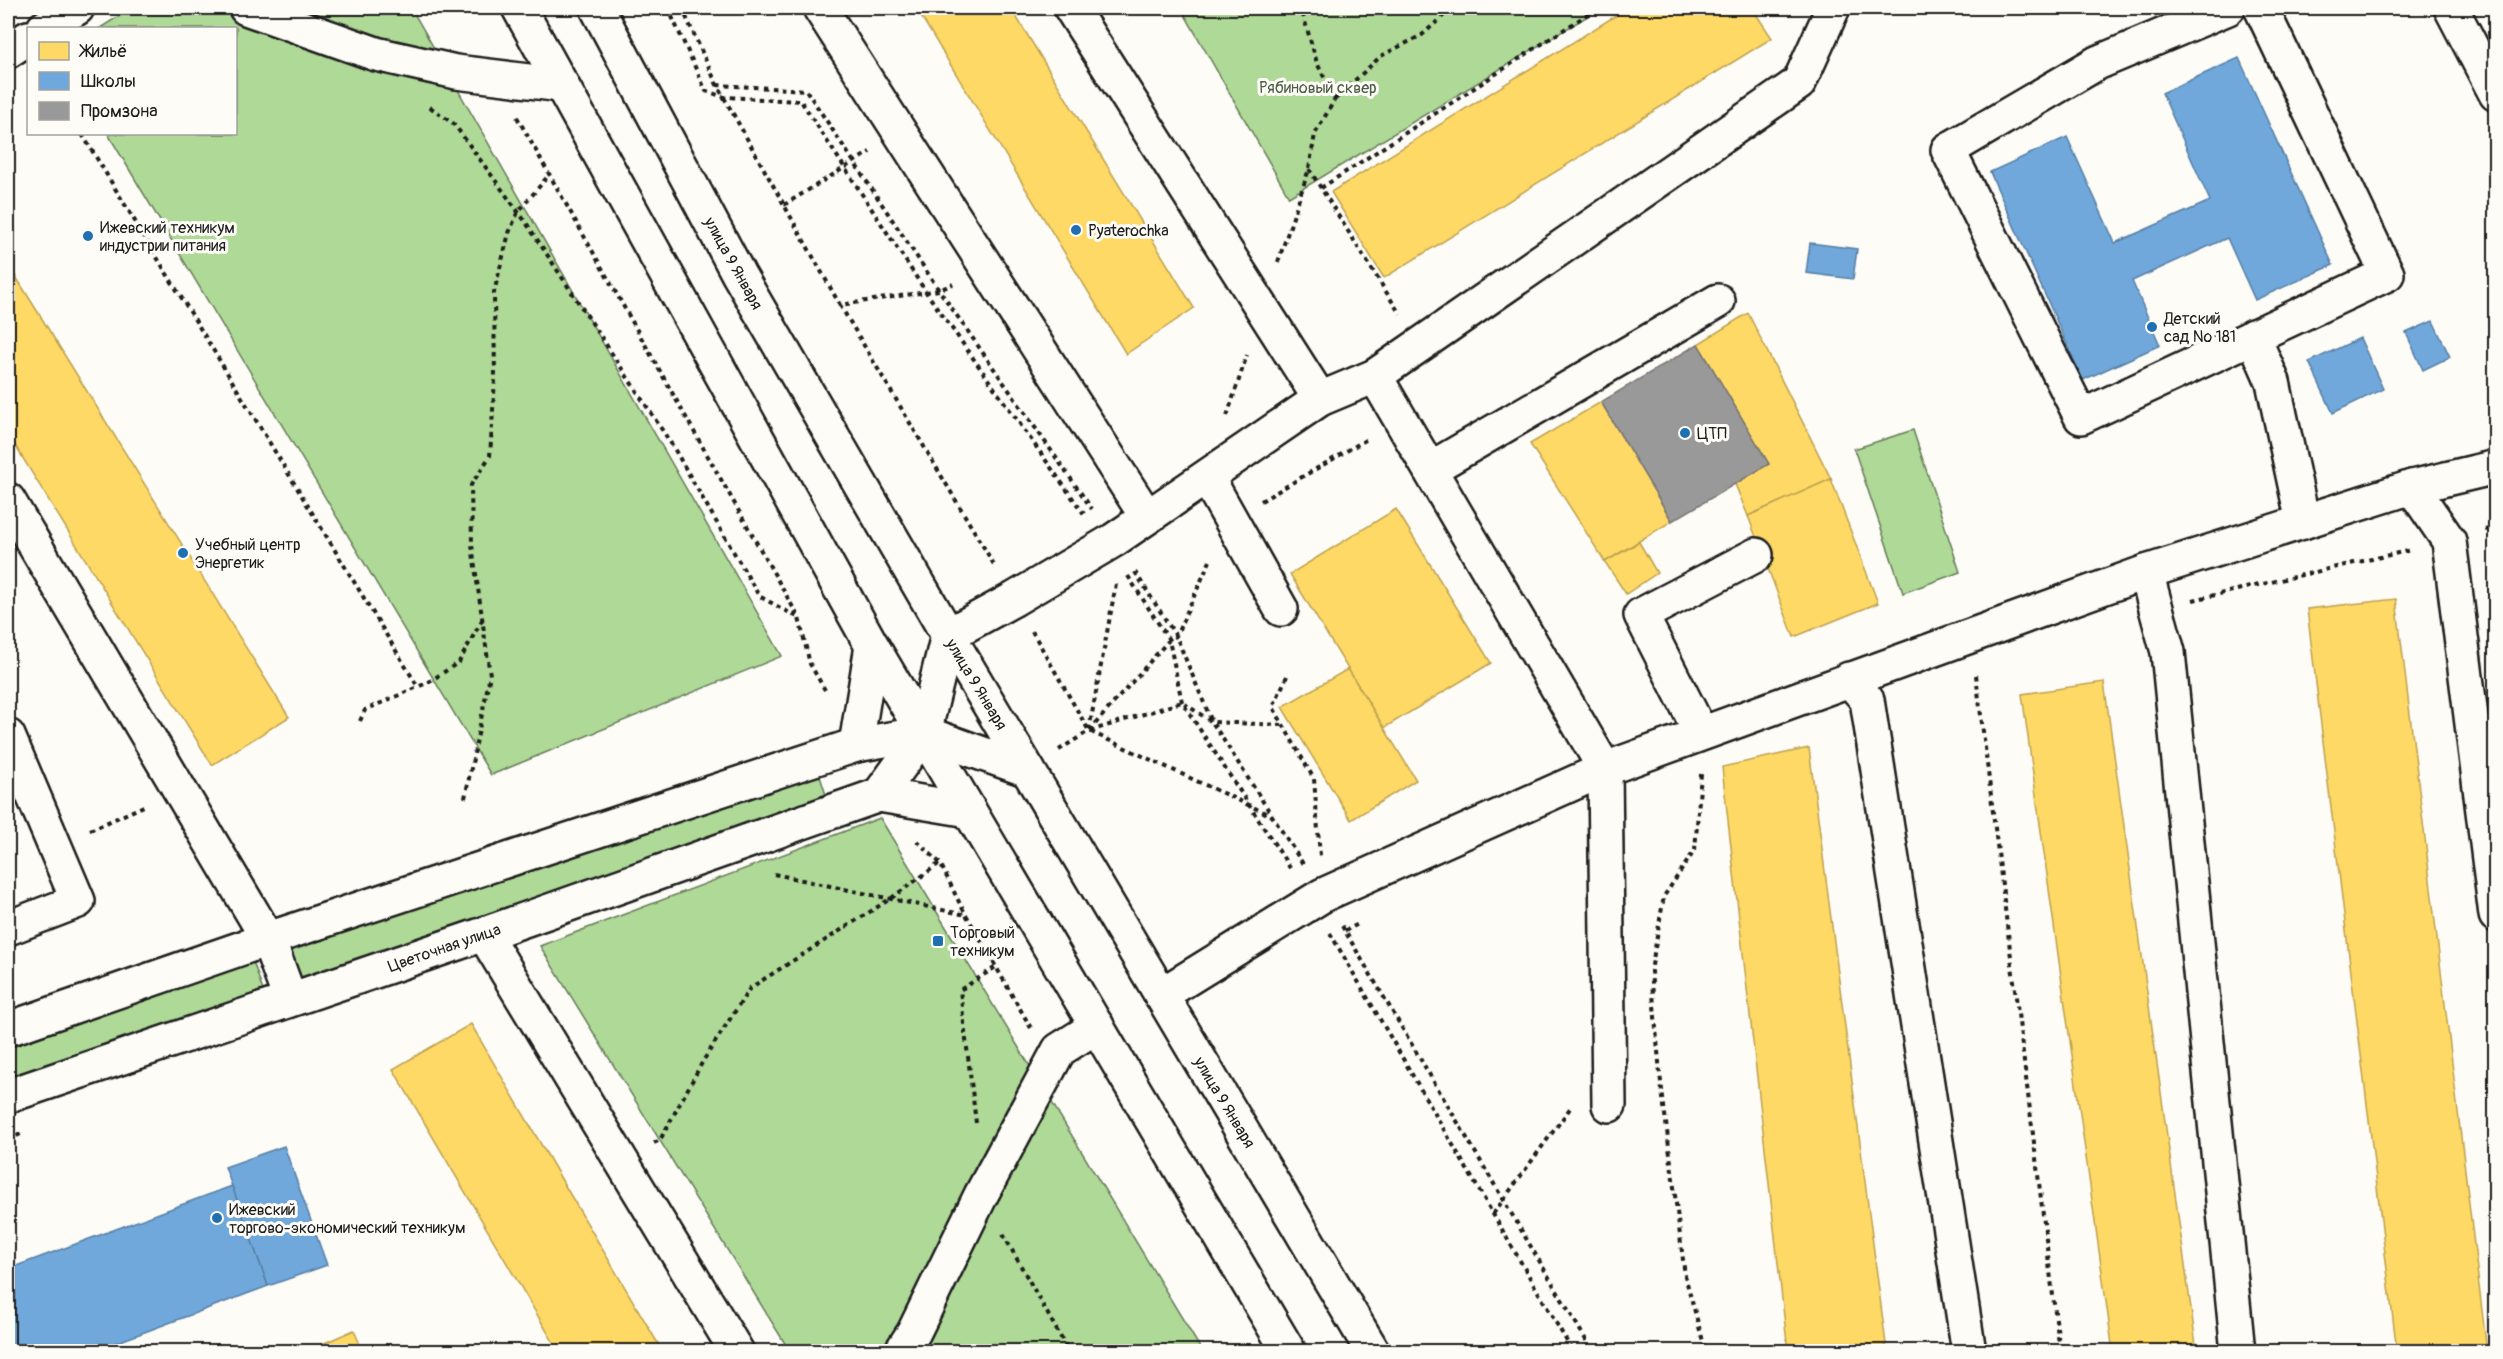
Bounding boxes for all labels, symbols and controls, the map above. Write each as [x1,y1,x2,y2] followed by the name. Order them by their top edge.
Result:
[27,27,237,135] legend
[78,40,127,63] text: Жильё
[81,70,136,93] text: Школы
[1259,78,1377,98] park label: Рябиновый сквер
[81,100,158,123] text: Промзона
[699,213,767,313] street label: улица 9 Января
[100,218,235,256] place label: Ижевский техникум индустрии питания
[1088,221,1169,241] place label: Pyaterochka
[1069,223,1083,237] marker: Pyaterochka
[81,229,95,243] marker: Ижевский техникум индустрии питания
[2163,309,2236,347] place label: Детский сад № 181
[2145,320,2159,334] marker: Детский сад № 181
[1697,424,1727,444] place label: ЦТП
[1678,426,1692,440] marker: ЦТП
[195,535,301,573] place label: Учебный центр Энергетик
[176,546,190,560] marker: Учебный центр Энергетик
[941,635,1011,734] street label: улица 9 Января
[385,919,503,977] street label: Цветочная улица
[950,923,1015,961] place label: Торговый техникум
[931,934,945,948] marker: Торговый техникум
[1189,1053,1259,1152] street label: улица 9 Января
[229,1200,465,1238] place label: Ижевский торгово-экономический техникум
[210,1211,224,1225] marker: Ижевский торгово-экономический техникум

